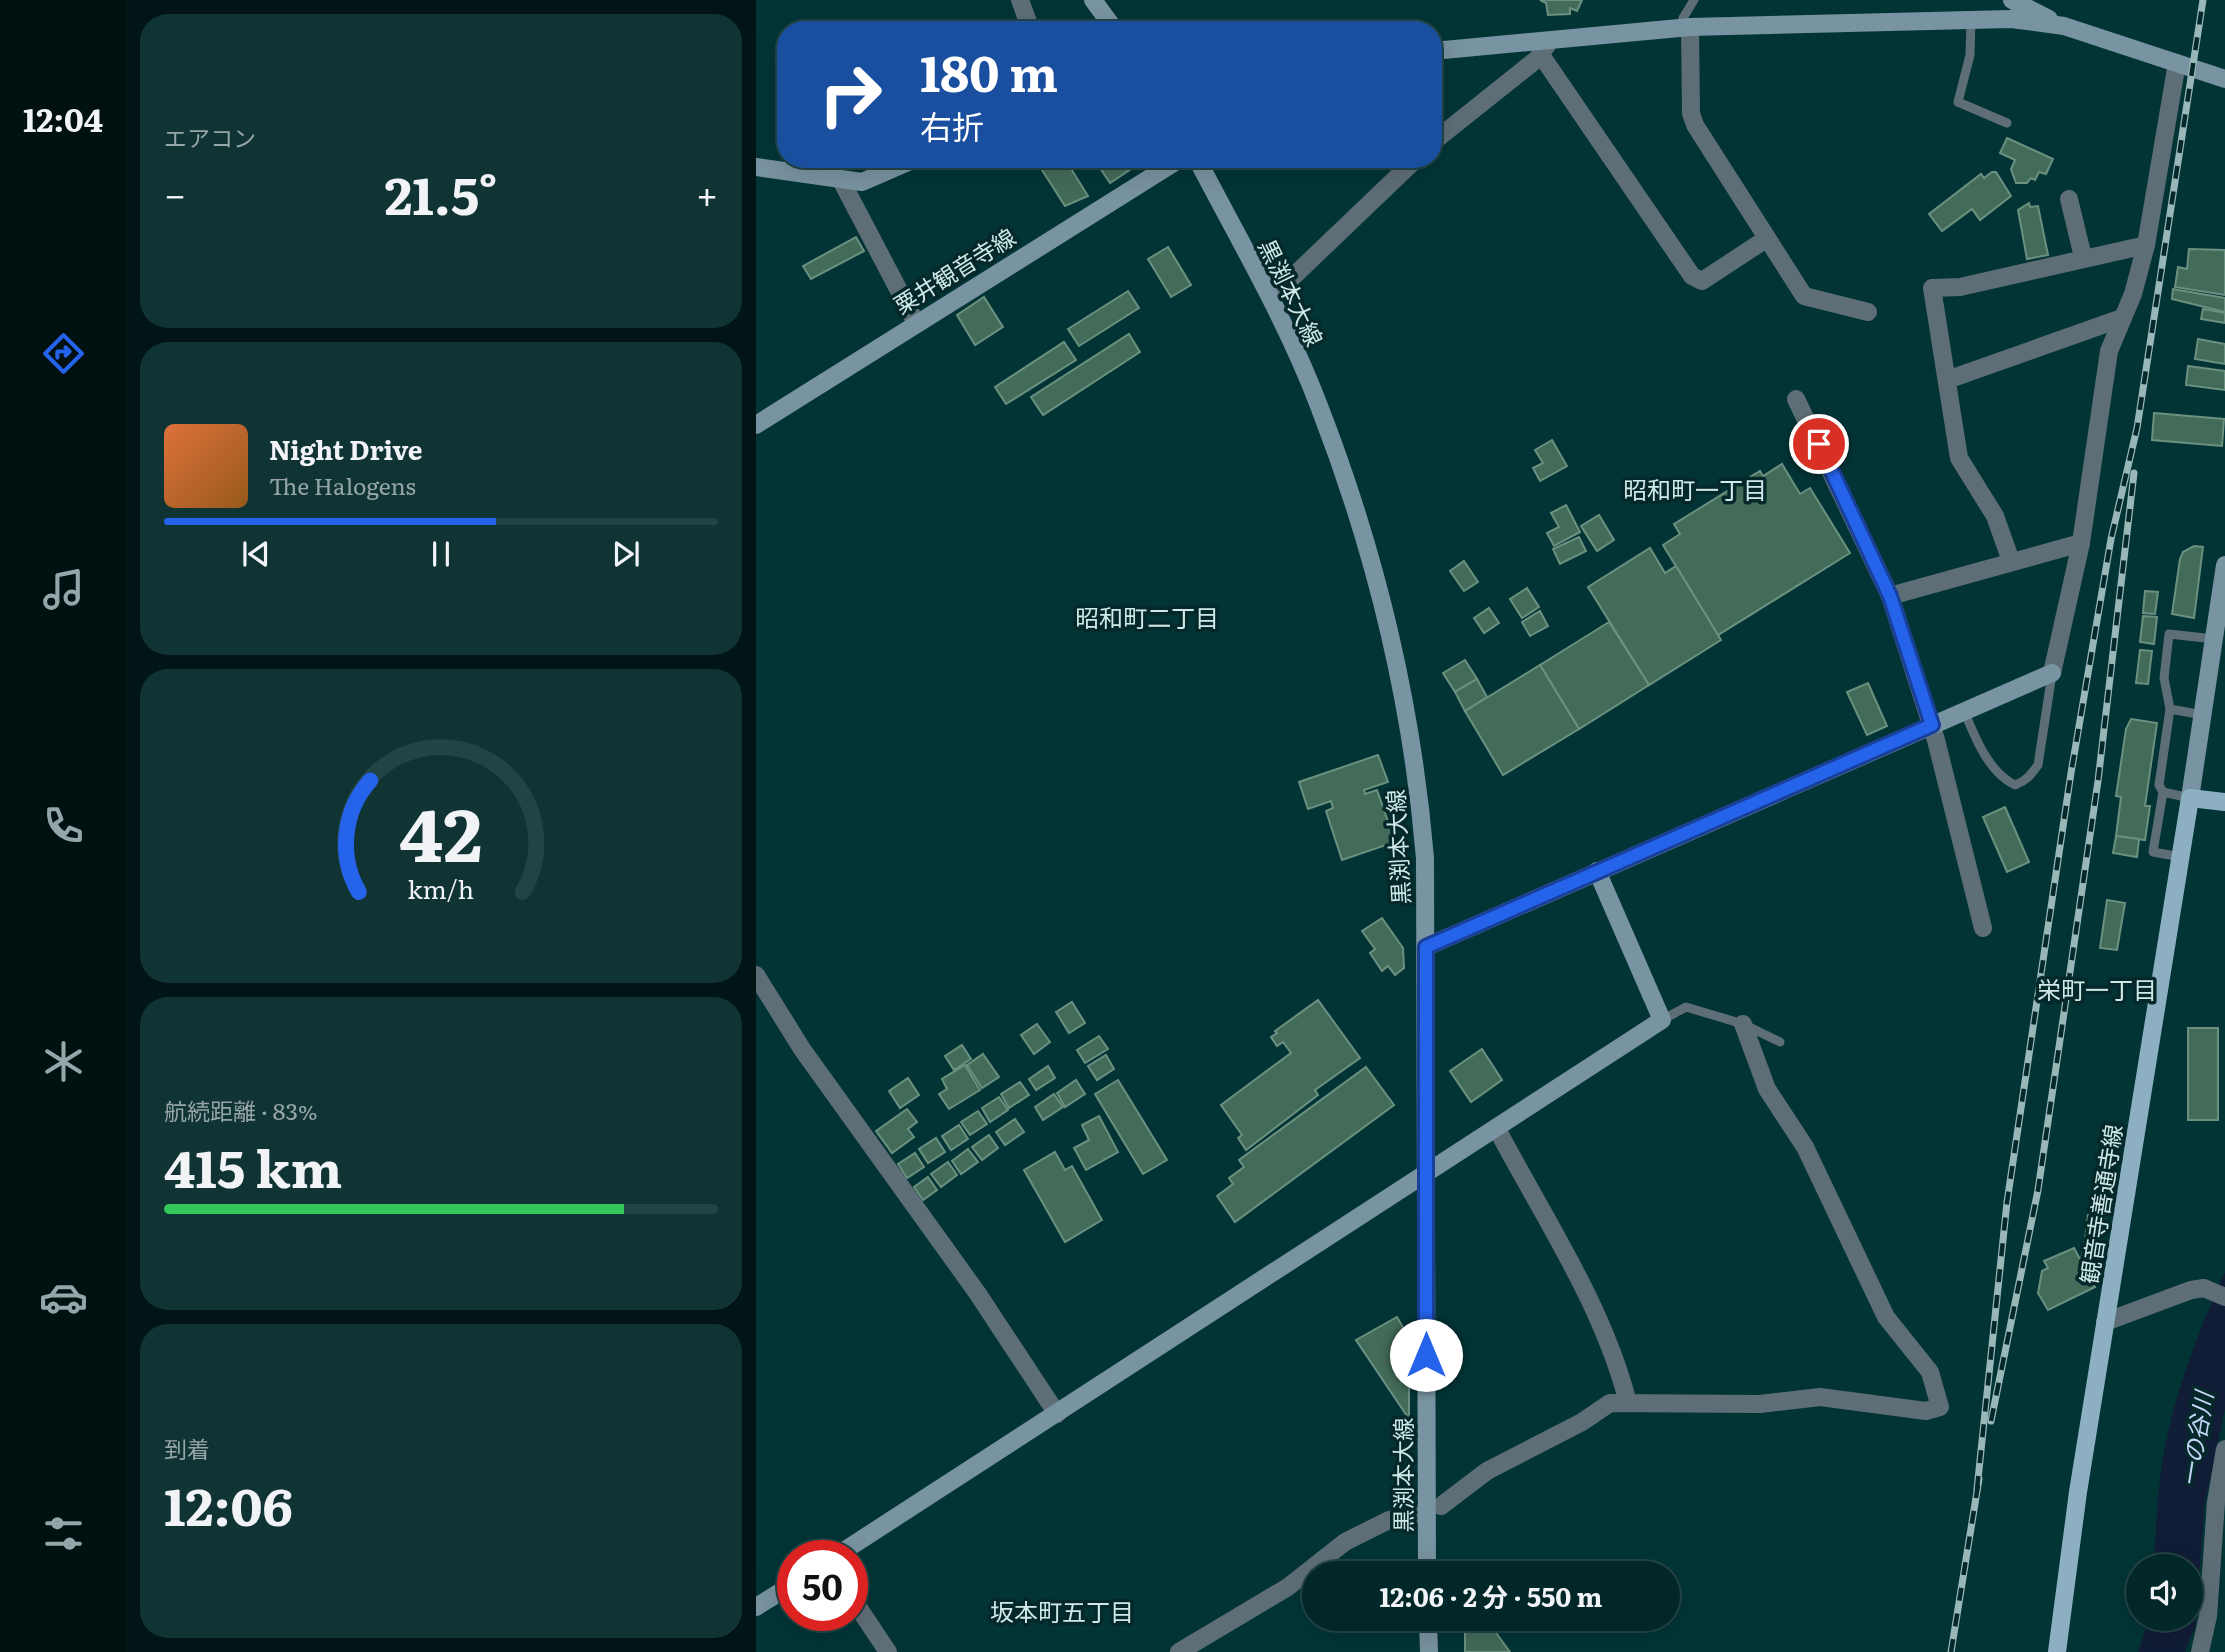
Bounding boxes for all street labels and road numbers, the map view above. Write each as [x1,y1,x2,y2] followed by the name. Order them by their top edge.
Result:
[886,219,1022,321] street label: 粟井観音寺線
[1252,233,1332,351] street label: 黒渕本大線
[1377,789,1417,905] street label: 黒渕本大線
[2071,1122,2129,1286] street label: 観音寺善通寺線
[1385,1418,1419,1533] street label: 黒渕本大線

